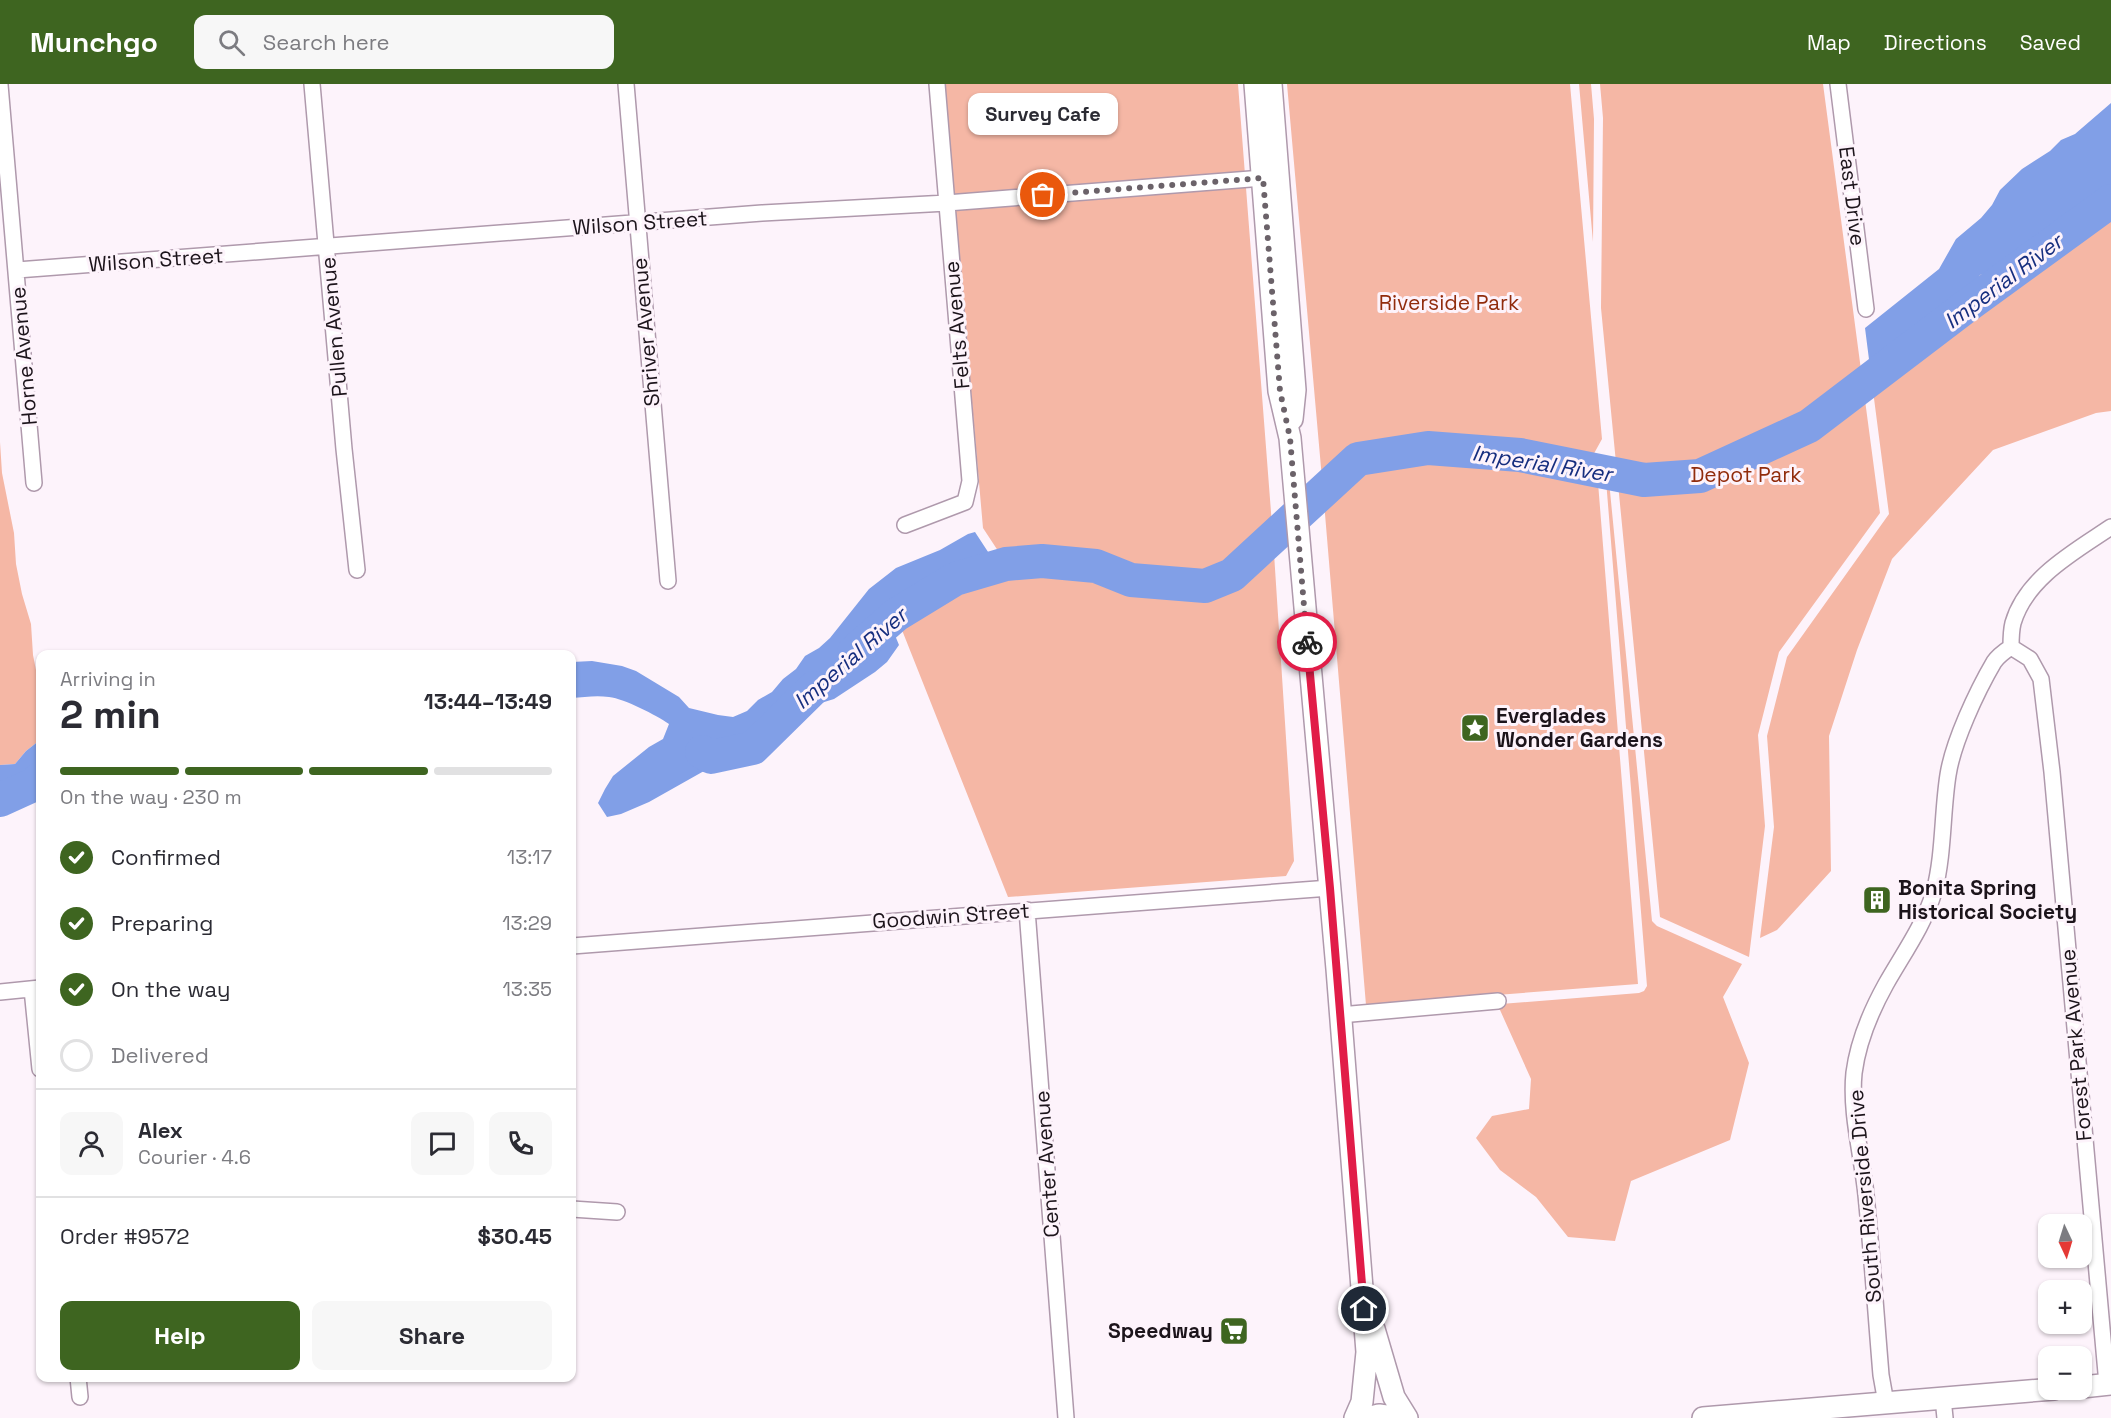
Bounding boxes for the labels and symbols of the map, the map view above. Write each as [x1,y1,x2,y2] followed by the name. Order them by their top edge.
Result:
[968,93,1118,135] callout: Survey Cafe
[1833,145,1872,247] street label: East Drive
[1017,169,1068,220] pin
[572,204,708,241] street label: Wilson Street
[1938,226,2070,335] water label: Imperial River
[88,241,224,278] street label: Wilson Street
[314,256,353,398] street label: Pullen Avenue
[626,256,665,408] street label: Shriver Avenue
[937,260,976,390] street label: Felts Avenue
[4,285,43,427] street label: Horne Avenue
[1379,289,1519,316] park label: Riverside Park
[1470,438,1616,488] water label: Imperial River
[1690,461,1802,488] park label: Depot Park
[788,599,914,715] water label: Imperial River
[1277,612,1337,672] courier
[1496,702,1663,753] place label: Everglades Wonder Gardens
[1459,712,1491,744] place icon: Everglades Wonder Gardens
[1898,874,2077,925] place label: Bonita Spring Historical Society
[1861,884,1893,916] building icon: Bonita Spring Historical Society
[871,897,1031,934] street label: Goodwin Street
[2054,948,2097,1142] street label: Forest Park Avenue
[1842,1088,1887,1304] street label: South Riverside Drive
[1028,1090,1065,1239] street label: Center Avenue
[2038,1214,2092,1268] north arrow
[1338,1283,1389,1334] pin
[1218,1315,1250,1347] supermarket icon: Speedway
[1108,1317,1213,1344] place label: Speedway

